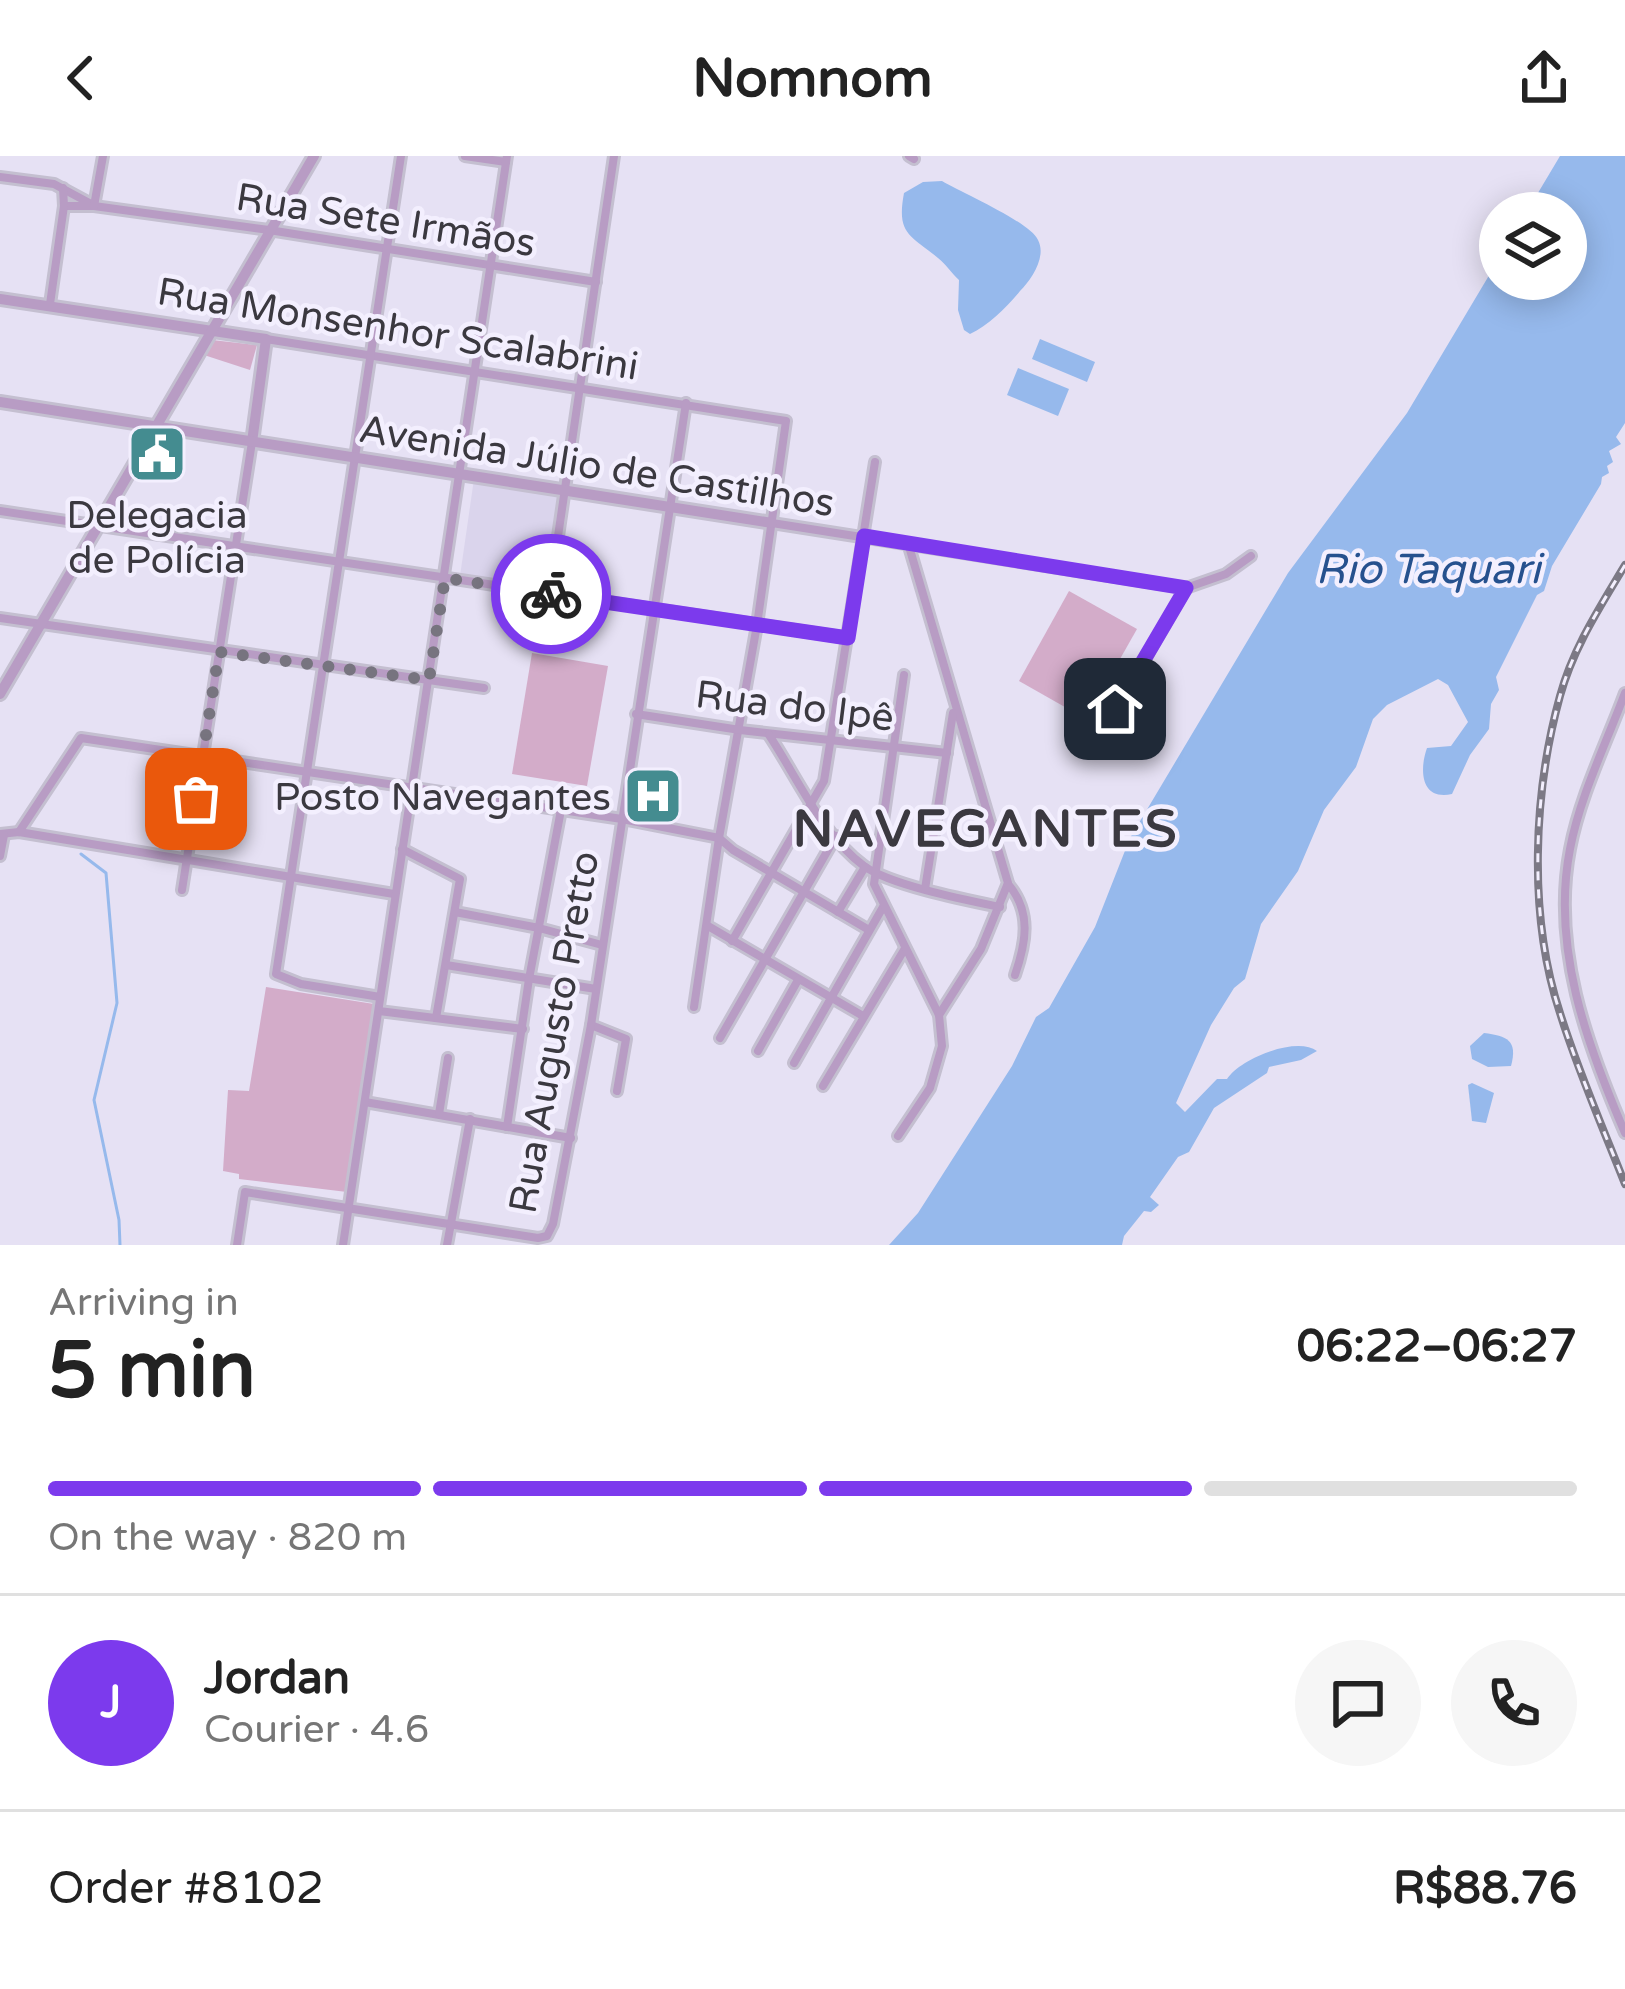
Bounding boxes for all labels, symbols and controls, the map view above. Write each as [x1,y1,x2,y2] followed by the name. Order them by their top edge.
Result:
[48,45,114,111] icon: back
[1511,45,1577,111] icon: share
[692,46,933,111] text: Nomnom
[233,174,539,267] street label: Rua Sete Irmãos
[1479,192,1587,300] map controls
[1479,192,1587,300] button: layers
[154,268,642,391] street label: Rua Monsenhor Scalabrini
[356,406,838,527] street label: Avenida Júlio de Castilhos
[126,423,188,485] public building icon: Delegacia de Polícia
[66,492,248,584] place label: Delegacia de Polícia
[491,534,611,654] courier
[1316,544,1545,595] water label: Rio Taquari
[518,561,584,627] icon: bike
[1064,658,1166,760] pin
[693,671,897,742] street label: Rua do Ipê
[1082,676,1148,742] icon: home
[145,748,247,850] pin
[622,765,684,827] hospital icon: Posto Navegantes
[163,766,229,832] icon: bag
[274,774,611,821] place label: Posto Navegantes
[793,799,1179,861] district label: NAVEGANTES
[499,848,609,1217] street label: Rua Augusto Pretto
[48,1279,239,1326] text: Arriving in
[1297,1320,1577,1374] text: 06:22–06:27
[48,1324,256,1418] text: 5 min
[48,1514,407,1561] text: On the way · 820 m
[1295,1640,1421,1766] button: chat
[1451,1640,1577,1766] button: phone
[204,1652,350,1706] text: Jordan
[101,1676,121,1730] text: J
[204,1706,429,1753] text: Courier · 4.6
[48,1862,324,1916] text: Order #8102
[1393,1862,1577,1916] text: R$88.76

